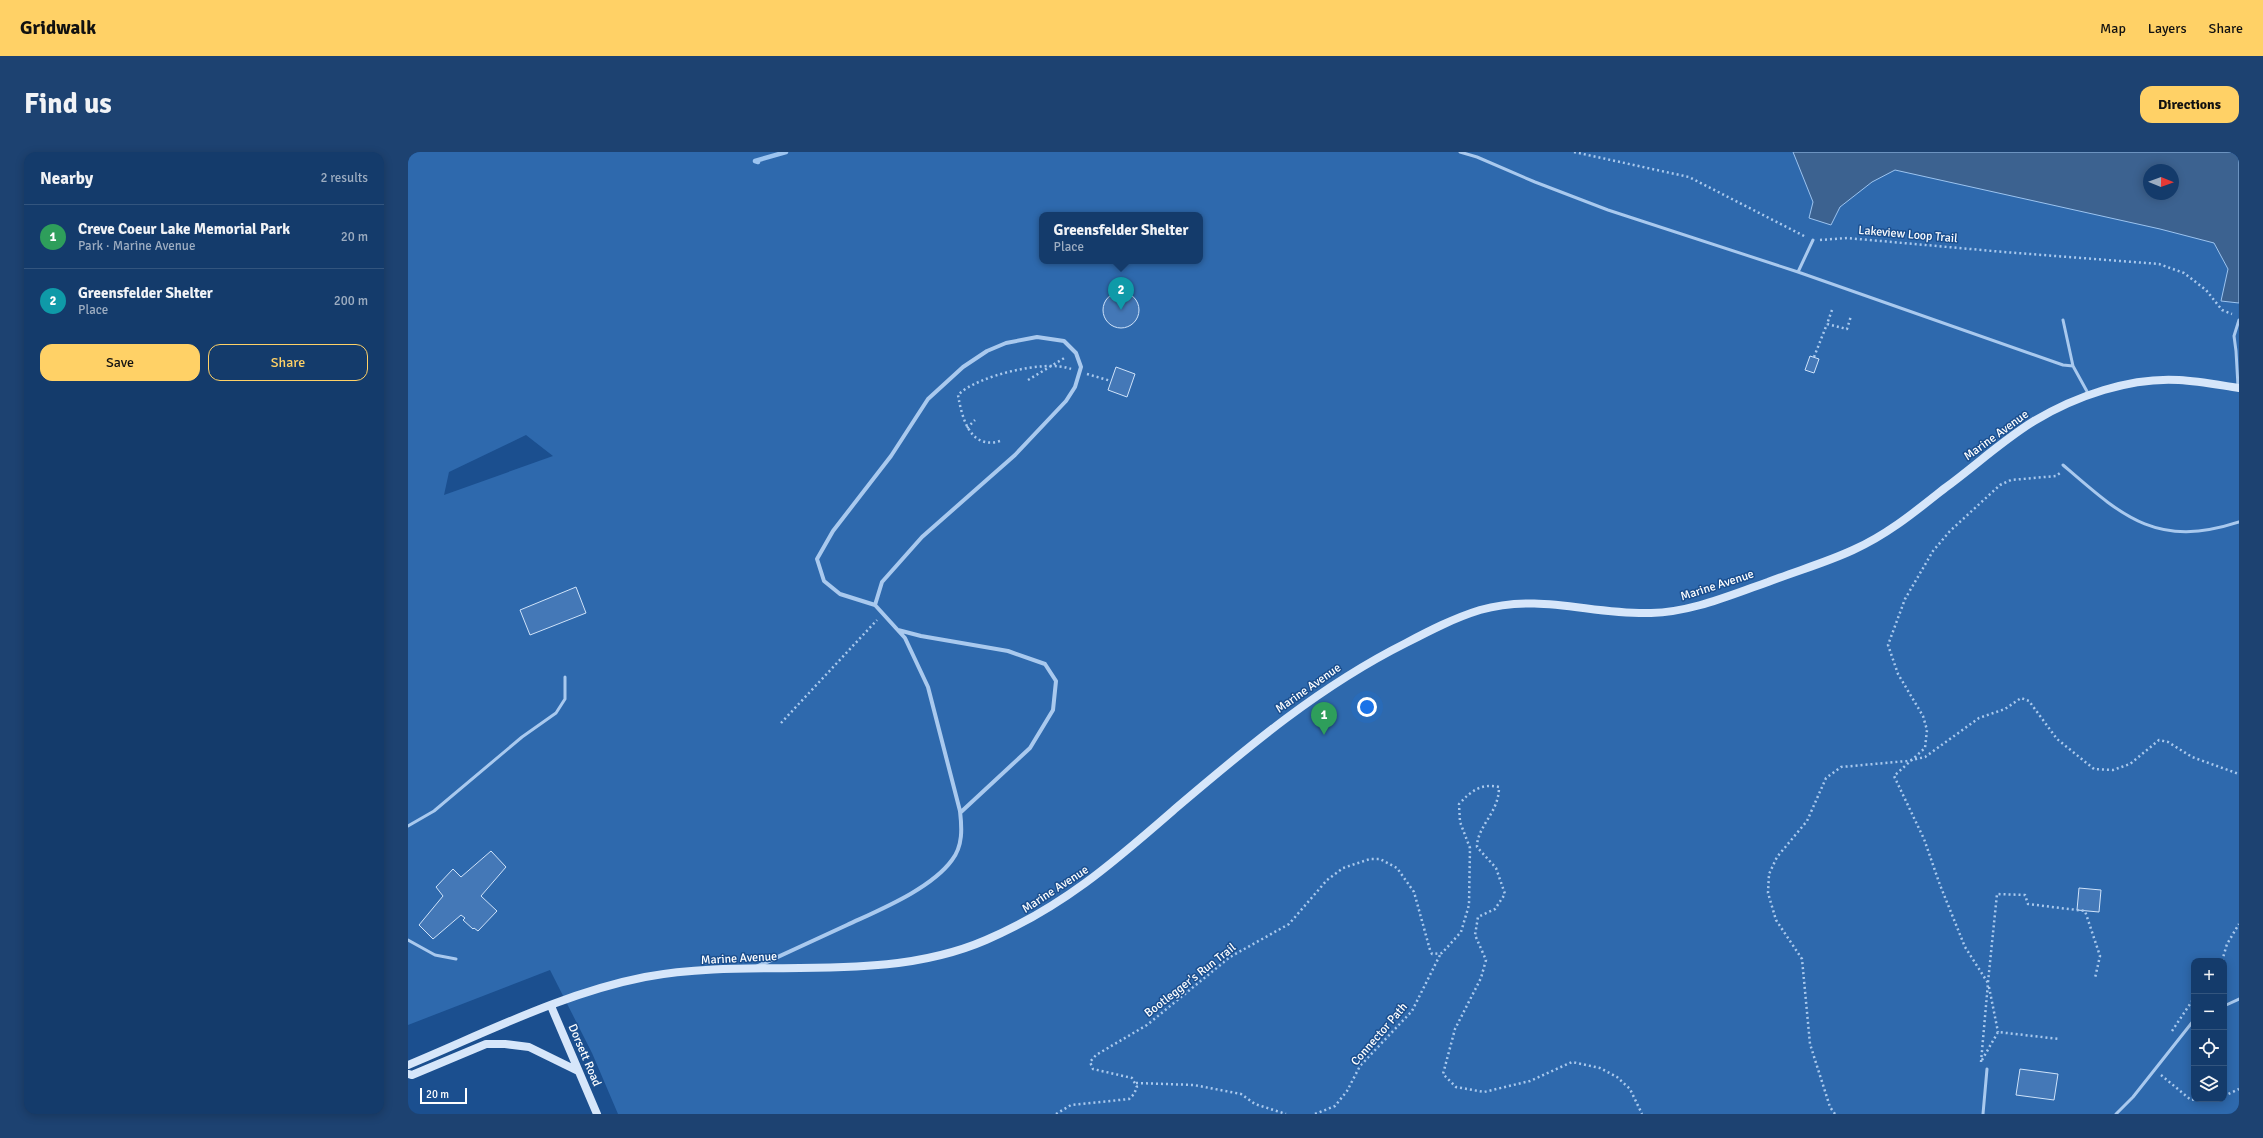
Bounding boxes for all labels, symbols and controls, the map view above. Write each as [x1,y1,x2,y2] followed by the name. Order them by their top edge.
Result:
[20,16,96,40] text: Gridwalk
[2100,20,2126,37] text: Map
[2148,20,2187,37] text: Layers
[2209,20,2243,37] text: Share
[2140,86,2239,123] button: Directions
[24,87,112,121] text: Find us
[2143,164,2179,200] north arrow
[40,168,93,189] text: Nearby
[320,170,368,186] text: 2 results
[1039,212,1203,264] popup
[78,220,290,238] text: Creve Coeur Lake Memorial Park
[1054,221,1188,239] text: Greensfelder Shelter
[1858,223,1959,246] street label: Lakeview Loop Trail
[49,229,57,245] text: 1
[341,229,368,245] text: 20 m
[78,238,195,254] text: Park · Marine Avenue
[1054,239,1084,255] text: Place
[1108,277,1134,310] pin: 2
[78,284,213,302] text: Greensfelder Shelter
[49,293,57,309] text: 2
[334,293,368,309] text: 200 m
[78,302,108,318] text: Place
[40,344,200,381] button: Save
[208,344,368,381] button: Share
[1961,407,2032,464] street label: Marine Avenue
[1679,567,1756,604] street label: Marine Avenue
[1273,660,1344,716] street label: Marine Avenue
[1357,697,1377,717] your location
[1311,702,1337,735] pin: 1
[1019,862,1091,917] street label: Marine Avenue
[1142,940,1239,1021] street label: Bootlegger's Run Trail
[700,949,778,968] street label: Marine Avenue
[2191,958,2227,1102] map controls
[2191,958,2227,994] button: +
[2191,994,2227,1030] button: −
[1348,1000,1411,1069] street label: Connector Path
[565,1022,604,1089] street label: Dorsett Road
[2191,1030,2227,1066] button: locate
[2191,1066,2227,1102] button: layers
[420,1086,467,1105] scale bar
[426,1088,449,1101] text: 20 m

